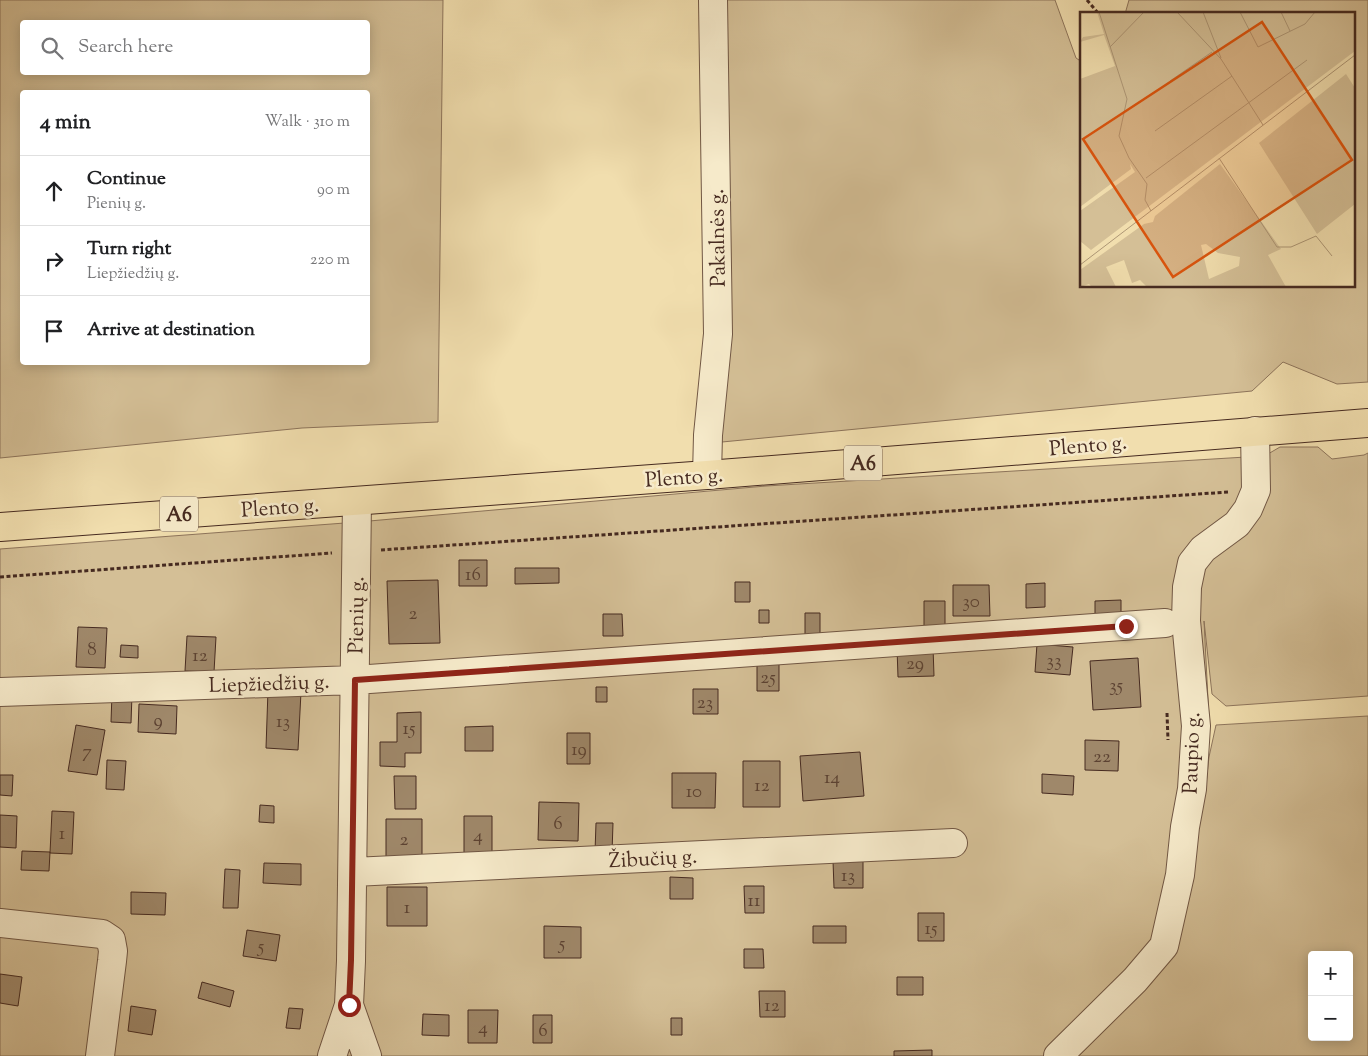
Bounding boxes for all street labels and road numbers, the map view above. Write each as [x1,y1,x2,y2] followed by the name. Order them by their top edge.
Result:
[703,188,735,287] street label: Pakalnės g.
[1048,429,1128,465] street label: Plento g.
[844,446,882,480] road number: A6
[644,461,724,497] street label: Plento g.
[240,491,320,527] street label: Plento g.
[160,496,198,532] road number: A6
[342,576,374,654] street label: Pienių g.
[208,668,330,702] street label: Liepžiedžių g.
[1177,712,1209,795] street label: Paupio g.
[608,843,698,877] street label: Žibučių g.

